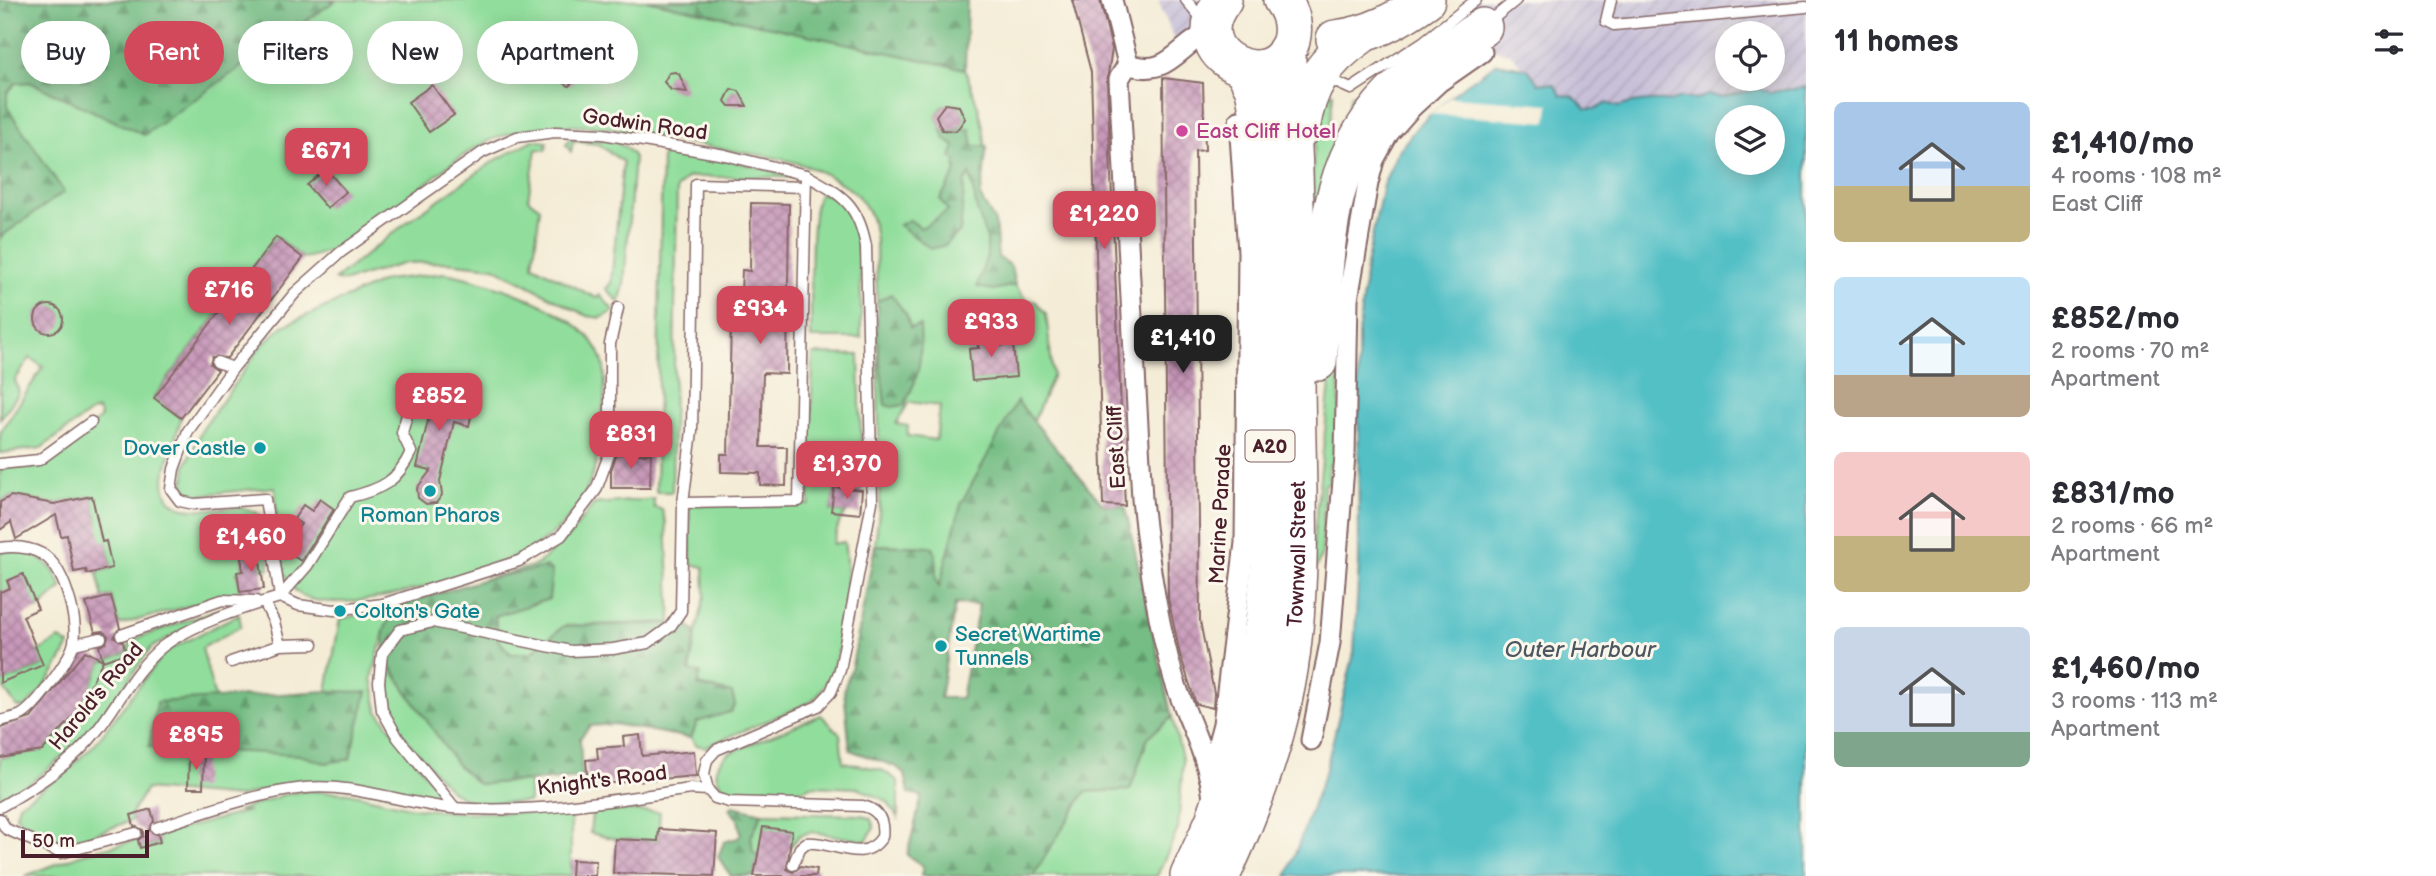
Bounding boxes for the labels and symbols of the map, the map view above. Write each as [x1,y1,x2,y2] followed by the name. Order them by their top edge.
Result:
[581,103,709,146] street label: Godwin Road
[1196,119,1336,144] place label: East Cliff Hotel
[1174,123,1190,139] marker: East Cliff Hotel
[285,128,367,188] pin: £671
[1047,191,1161,251] pin: £1,220
[188,268,270,327] pin: £716
[719,286,801,346] pin: £934
[950,300,1032,359] pin: £933
[1126,316,1240,375] pin: £1,410
[398,374,480,433] pin: £852
[1102,404,1131,490] street label: East Cliff
[590,412,672,471] pin: £831
[1246,430,1294,462] road number: A20
[123,436,246,461] place label: Dover Castle
[252,440,268,456] marker: Dover Castle
[790,442,904,501] pin: £1,370
[1204,443,1237,585] street label: Marine Parade
[1282,480,1311,628] street label: Townwall Street
[422,483,438,499] marker: Roman Pharos
[360,503,500,528] place label: Roman Pharos
[194,514,308,574] pin: £1,460
[354,599,480,624] place label: Colton's Gate
[332,603,348,619] marker: Colton's Gate
[955,622,1101,671] place label: Secret Wartime Tunnels
[1505,636,1657,664] water label: Outer Harbour
[44,637,149,755] street label: Harold's Road
[933,638,949,654] marker: Secret Wartime Tunnels
[155,712,237,772] pin: £895
[536,760,668,801] street label: Knight's Road
[21,827,149,859] scale bar

